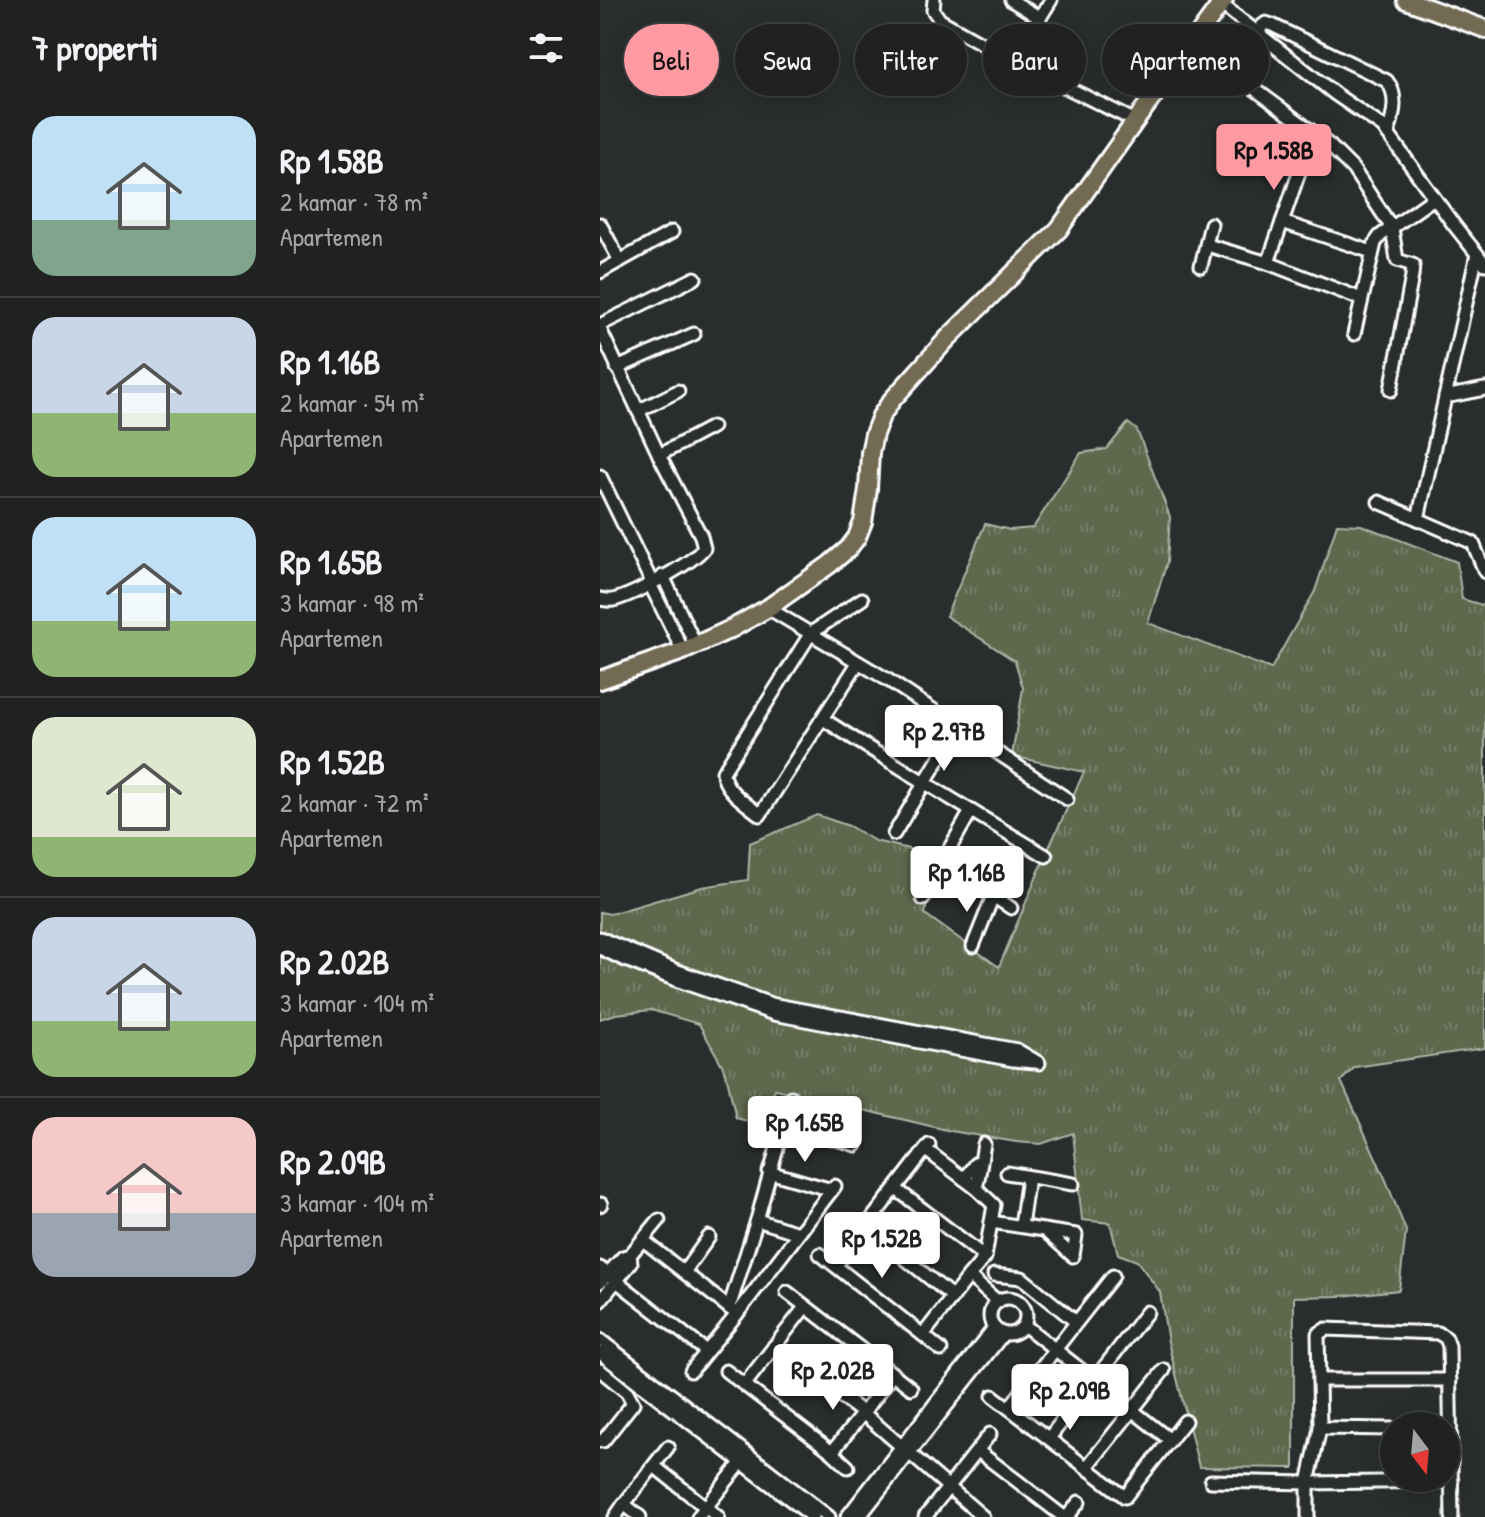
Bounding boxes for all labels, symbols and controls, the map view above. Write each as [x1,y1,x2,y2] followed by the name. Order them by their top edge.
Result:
[624,24,719,96] chip: Beli
[735,24,839,96] chip: Sewa
[855,24,967,96] chip: Filter
[983,24,1086,96] chip: Baru
[1102,24,1269,96] chip: Apartemen
[32,25,158,71] text: 7 properti
[524,26,568,70] icon: filters
[1191,124,1357,192] pin: Rp 1.58B
[1234,132,1314,167] text: Rp 1.58B
[280,138,384,184] text: Rp 1.58B
[96,148,192,244] icon: home
[280,184,428,219] text: 2 kamar · 78 m²
[280,219,383,254] text: Apartemen
[280,339,381,385] text: Rp 1.16B
[96,349,192,445] icon: home
[280,385,425,420] text: 2 kamar · 54 m²
[280,420,383,455] text: Apartemen
[280,539,383,585] text: Rp 1.65B
[96,549,192,645] icon: home
[280,585,424,620] text: 3 kamar · 98 m²
[280,620,383,655] text: Apartemen
[861,705,1027,773] pin: Rp 2.97B
[903,713,985,748] text: Rp 2.97B
[280,739,385,785] text: Rp 1.52B
[96,749,192,845] icon: home
[280,785,429,820] text: 2 kamar · 72 m²
[280,820,383,855] text: Apartemen
[884,846,1050,914] pin: Rp 1.16B
[929,854,1005,889] text: Rp 1.16B
[280,939,389,985] text: Rp 2.02B
[96,949,192,1045] icon: home
[280,985,434,1020] text: 3 kamar · 104 m²
[280,1020,383,1055] text: Apartemen
[722,1096,888,1164] pin: Rp 1.65B
[766,1104,844,1139] text: Rp 1.65B
[280,1139,386,1185] text: Rp 2.09B
[96,1149,192,1245] icon: home
[280,1185,434,1220] text: 3 kamar · 104 m²
[799,1212,965,1280] pin: Rp 1.52B
[280,1220,383,1255] text: Apartemen
[842,1220,922,1255] text: Rp 1.52B
[750,1344,916,1412] pin: Rp 2.02B
[791,1352,875,1387] text: Rp 2.02B
[987,1364,1153,1432] pin: Rp 2.09B
[1029,1372,1111,1407] text: Rp 2.09B
[1380,1412,1460,1492] north arrow
[1380,1412,1460,1492] map controls

